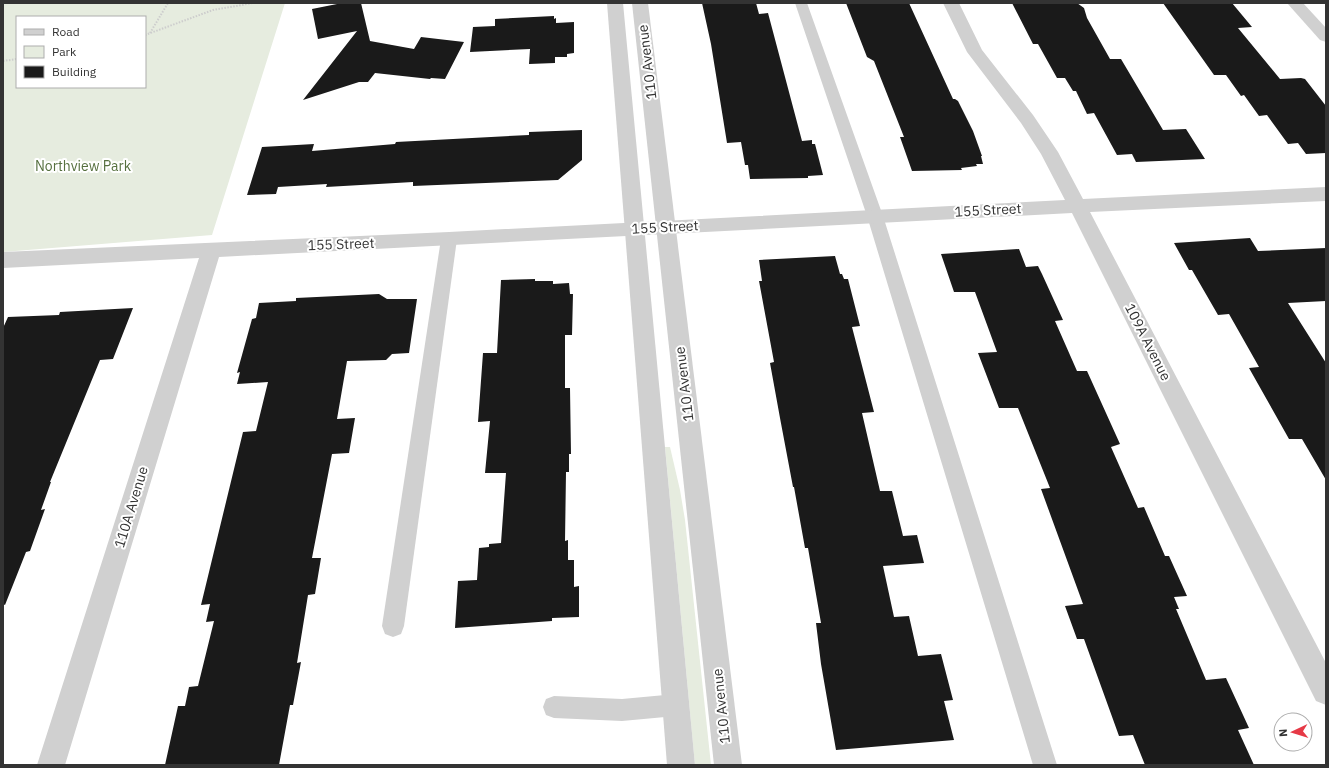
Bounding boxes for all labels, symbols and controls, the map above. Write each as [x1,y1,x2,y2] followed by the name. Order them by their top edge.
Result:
[16,16,146,88] legend
[633,23,661,100] street label: 110 Avenue
[52,24,80,39] text: Road
[52,44,77,59] text: Park
[52,64,97,79] text: Building
[35,157,132,175] park label: Northview Park
[954,199,1022,221] street label: 155 Street
[631,216,699,238] street label: 155 Street
[307,234,375,254] street label: 155 Street
[1121,300,1175,384] street label: 109A Avenue
[670,345,698,422] street label: 110 Avenue
[110,464,152,550] street label: 110A Avenue
[708,667,734,744] street label: 110 Avenue
[1273,712,1313,752] north arrow
[1276,728,1290,737] text: N

